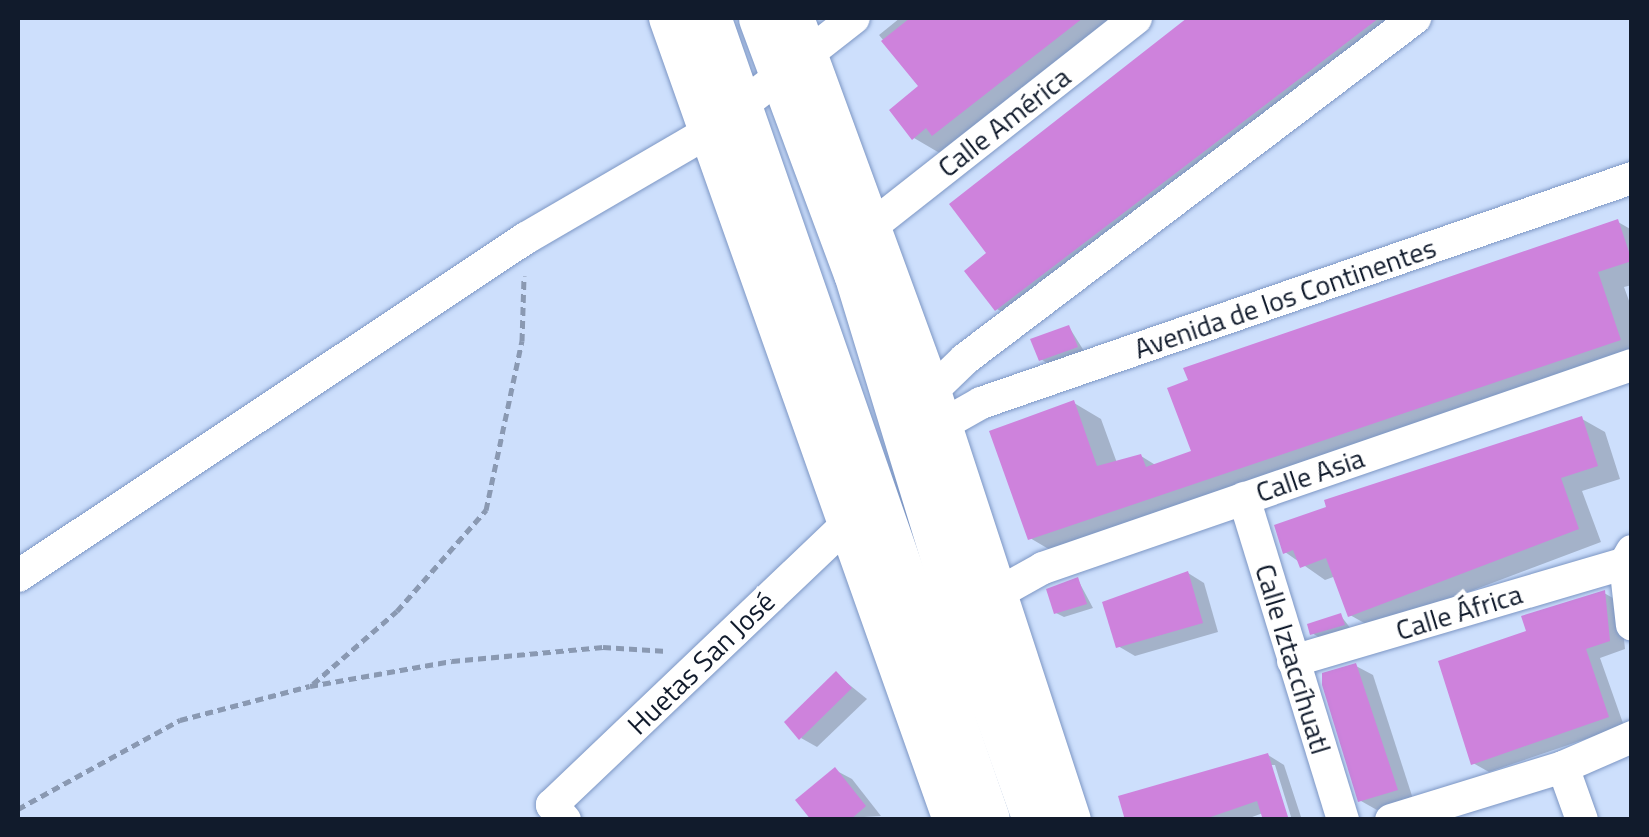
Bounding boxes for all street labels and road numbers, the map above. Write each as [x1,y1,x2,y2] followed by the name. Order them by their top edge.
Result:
[931,60,1077,184] street label: Calle América
[1130,231,1440,365] street label: Avenida de los Continentes
[1251,441,1369,509] street label: Calle Asia
[1248,560,1338,758] street label: Calle Iztaccíhuatl
[1392,577,1526,647] street label: Calle África
[621,585,781,741] street label: Huetas San José

